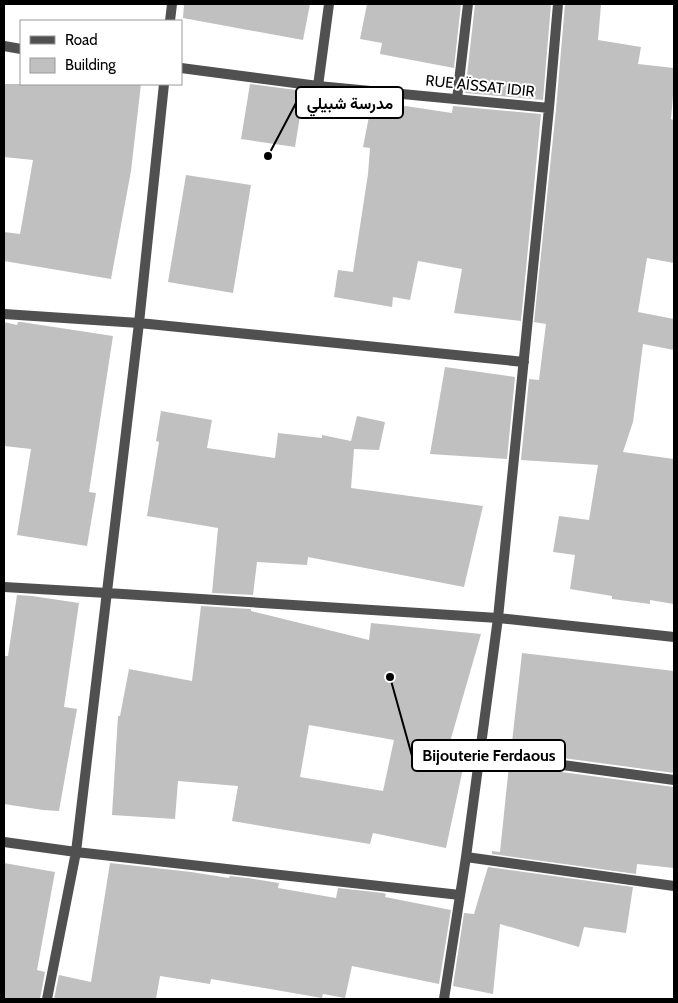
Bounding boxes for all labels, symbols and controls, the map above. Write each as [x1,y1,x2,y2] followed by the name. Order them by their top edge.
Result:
[20,20,182,85] legend
[65,31,98,49] text: Road
[65,56,116,74] text: Building
[425,71,535,101] street label: RUE AÏSSAT IDIR
[296,87,403,118] callout: مدرسة شبيلي
[307,94,394,117] text: مدرسة شبيلي
[412,740,565,771] callout: Bijouterie Ferdaous
[422,746,556,765] text: Bijouterie Ferdaous

